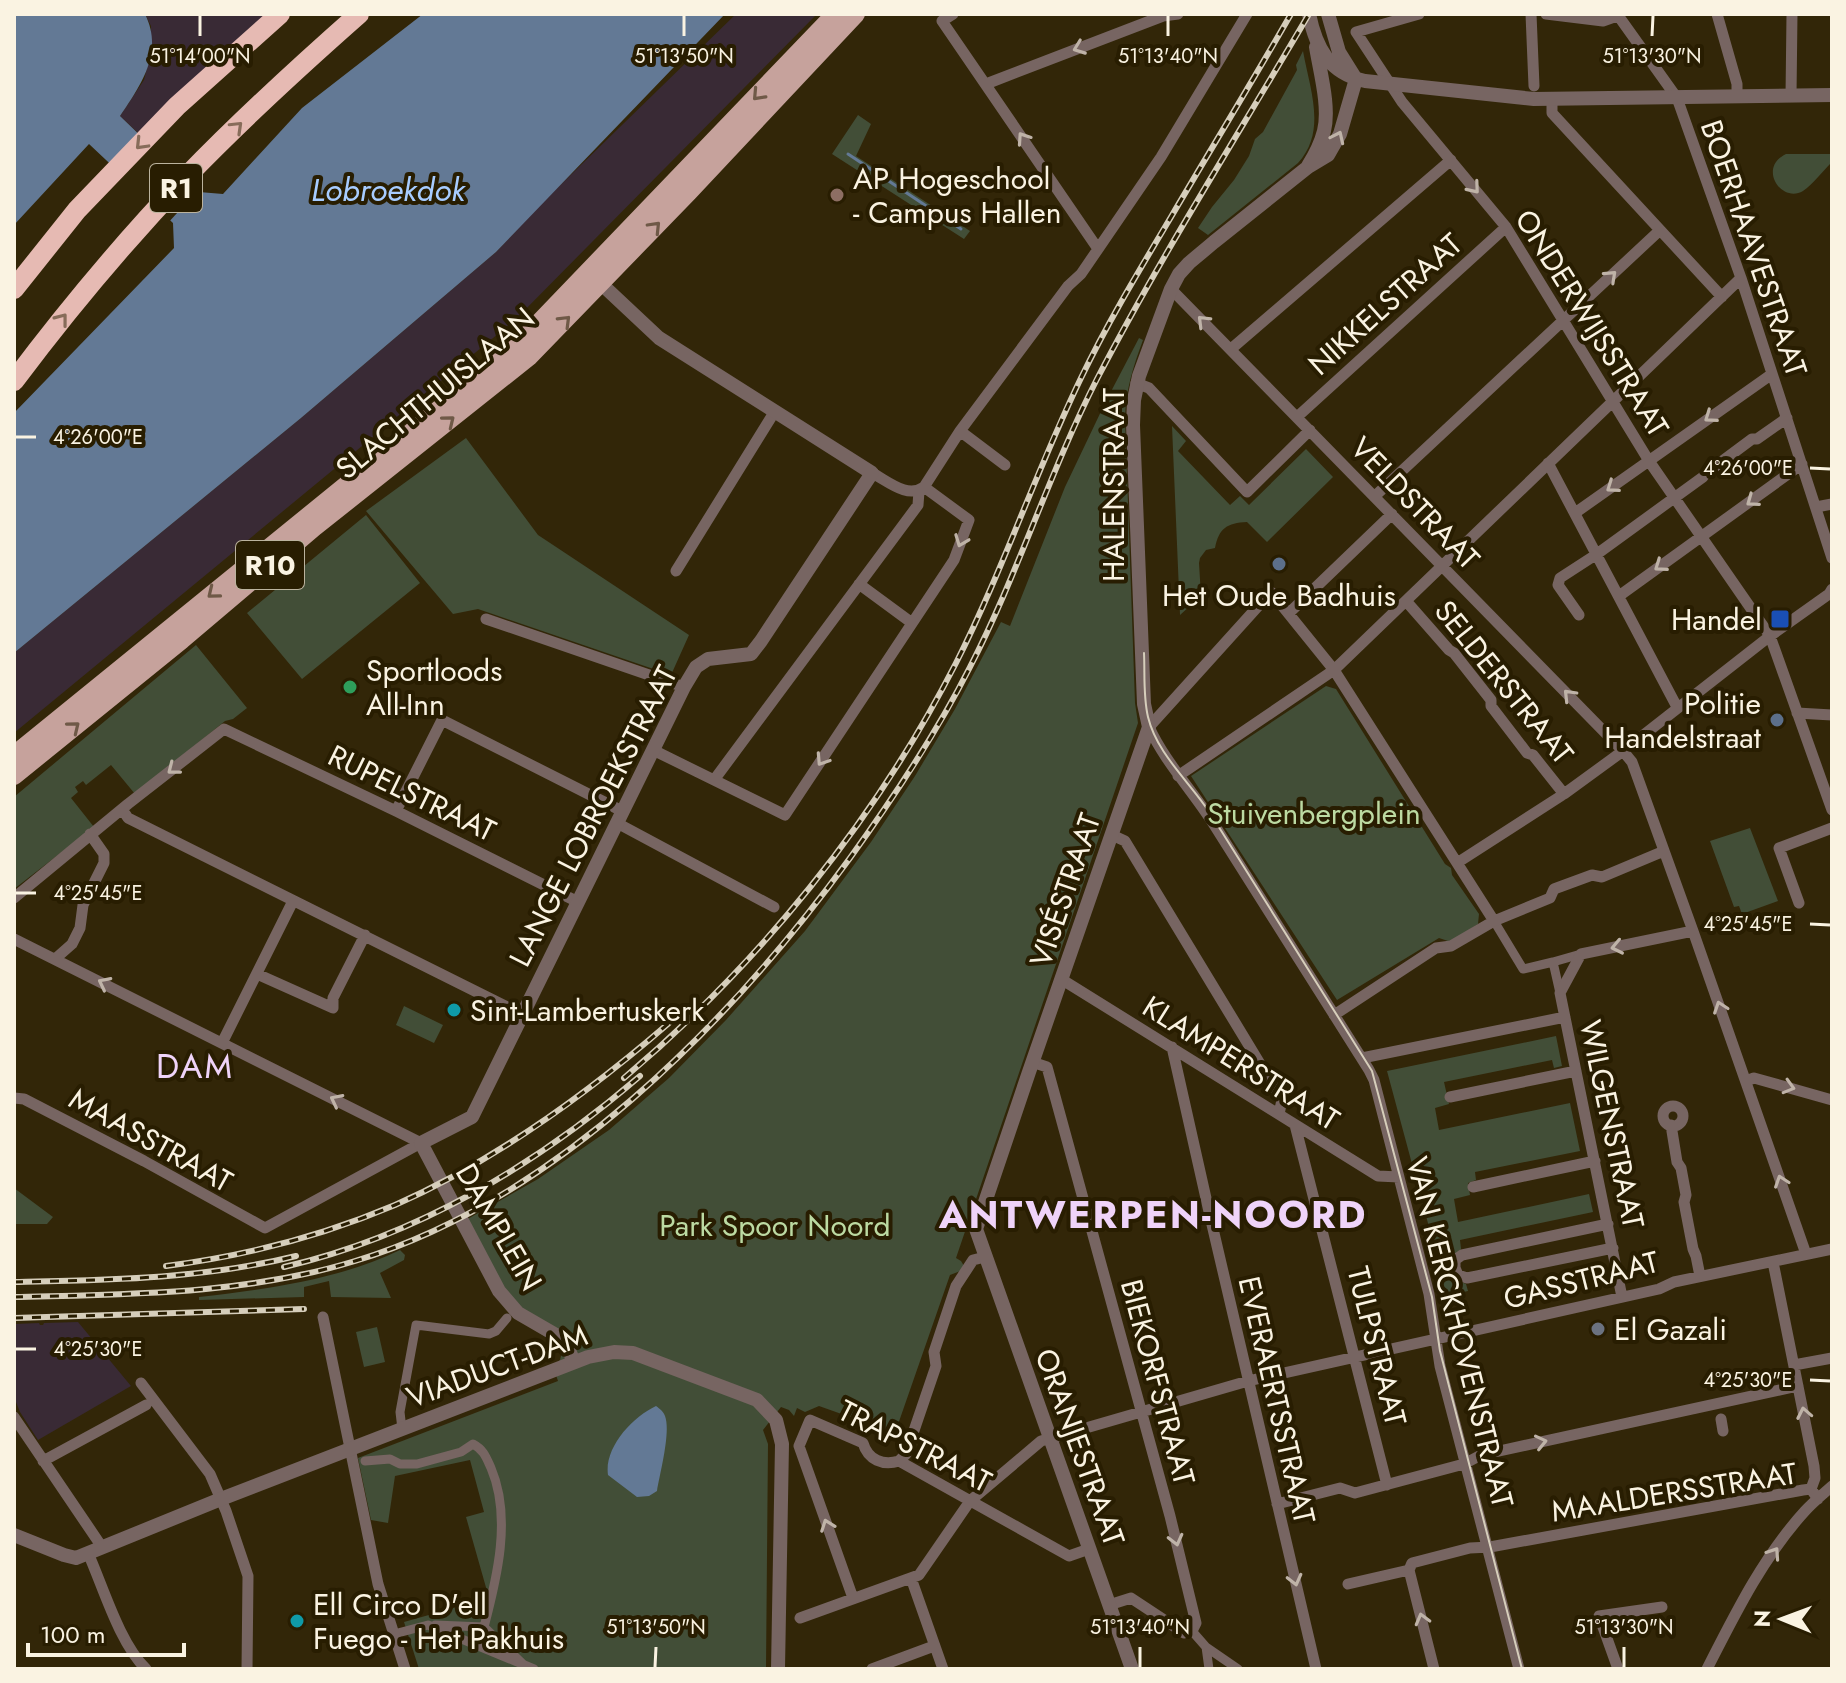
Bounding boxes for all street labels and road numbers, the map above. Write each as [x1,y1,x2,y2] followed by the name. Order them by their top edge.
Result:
[1690,114,1818,382] street label: BOERHAAVESTRAAT
[150,164,202,212] road number: R1
[1505,201,1679,445] street label: ONDERWIJSSTRAAT
[1299,223,1472,385] street label: NIKKELSTRAAT
[326,297,544,489] street label: SLACHTHUISLAAN
[1092,388,1135,582] street label: HALENSTRAAT
[1341,427,1489,579] street label: VELDSTRAAT
[236,541,304,589] road number: R10
[1424,591,1584,773] street label: SELDERSTRAAT
[498,658,688,974] street label: LANGE LOBROEKSTRAAT
[321,734,503,852] street label: RUPELSTRAAT
[1019,807,1111,972] street label: VISÉSTRAAT
[1134,985,1348,1141] street label: KLAMPERSTRAAT
[1569,1016,1655,1232] street label: WILGENSTRAAT
[62,1077,241,1203] street label: MAASSTRAAT
[1396,1152,1524,1512] street label: VAN KERCKHOVENSTRAAT
[445,1155,553,1299] street label: DAMPLEIN
[1499,1240,1663,1320] street label: GASSTRAAT
[1337,1262,1417,1430] street label: TULPSTRAAT
[1228,1272,1326,1528] street label: EVERAERTSSTRAAT
[1110,1274,1206,1490] street label: BIEKORFSTRAAT
[401,1313,593,1419] street label: VIADUCT-DAM
[1024,1342,1136,1552] street label: ORANJESTRAAT
[831,1389,999,1503] street label: TRAPSTRAAT
[1548,1451,1800,1533] street label: MAALDERSSTRAAT

